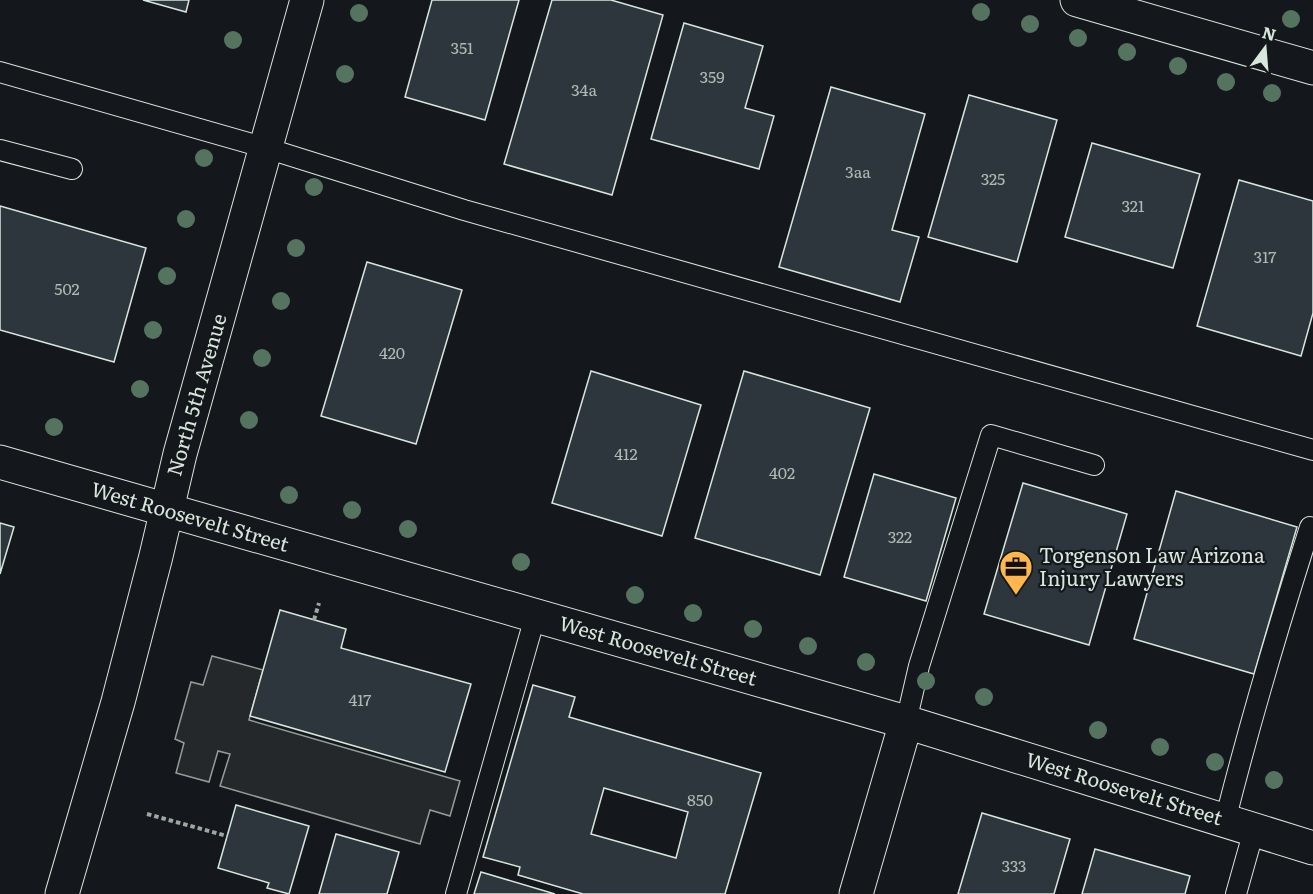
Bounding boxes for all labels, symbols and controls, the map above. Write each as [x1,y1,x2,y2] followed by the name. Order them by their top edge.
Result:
[1235,18,1295,78] north arrow
[1260,19,1279,46] text: N
[450,35,474,59] house number: 351
[699,64,725,88] house number: 359
[571,77,597,101] house number: 34a
[845,159,871,183] house number: 3aa
[981,166,1005,190] house number: 325
[1122,193,1145,217] house number: 321
[1254,244,1276,268] house number: 317
[54,276,80,300] house number: 502
[158,310,233,479] street label: North 5th Avenue
[379,340,405,364] house number: 420
[614,441,638,465] house number: 412
[769,460,795,484] house number: 402
[88,472,293,558] street label: West Roosevelt Street
[888,524,912,548] house number: 322
[1039,539,1265,592] place label: Torgenson Law Arizona Injury Lawyers
[998,549,1034,596] office icon: Torgenson Law Arizona Injury Lawyers
[556,606,761,692] street label: West Roosevelt Street
[349,687,371,711] house number: 417
[1022,743,1227,831] street label: West Roosevelt Street
[687,787,713,811] house number: 850
[1001,853,1027,877] house number: 333

